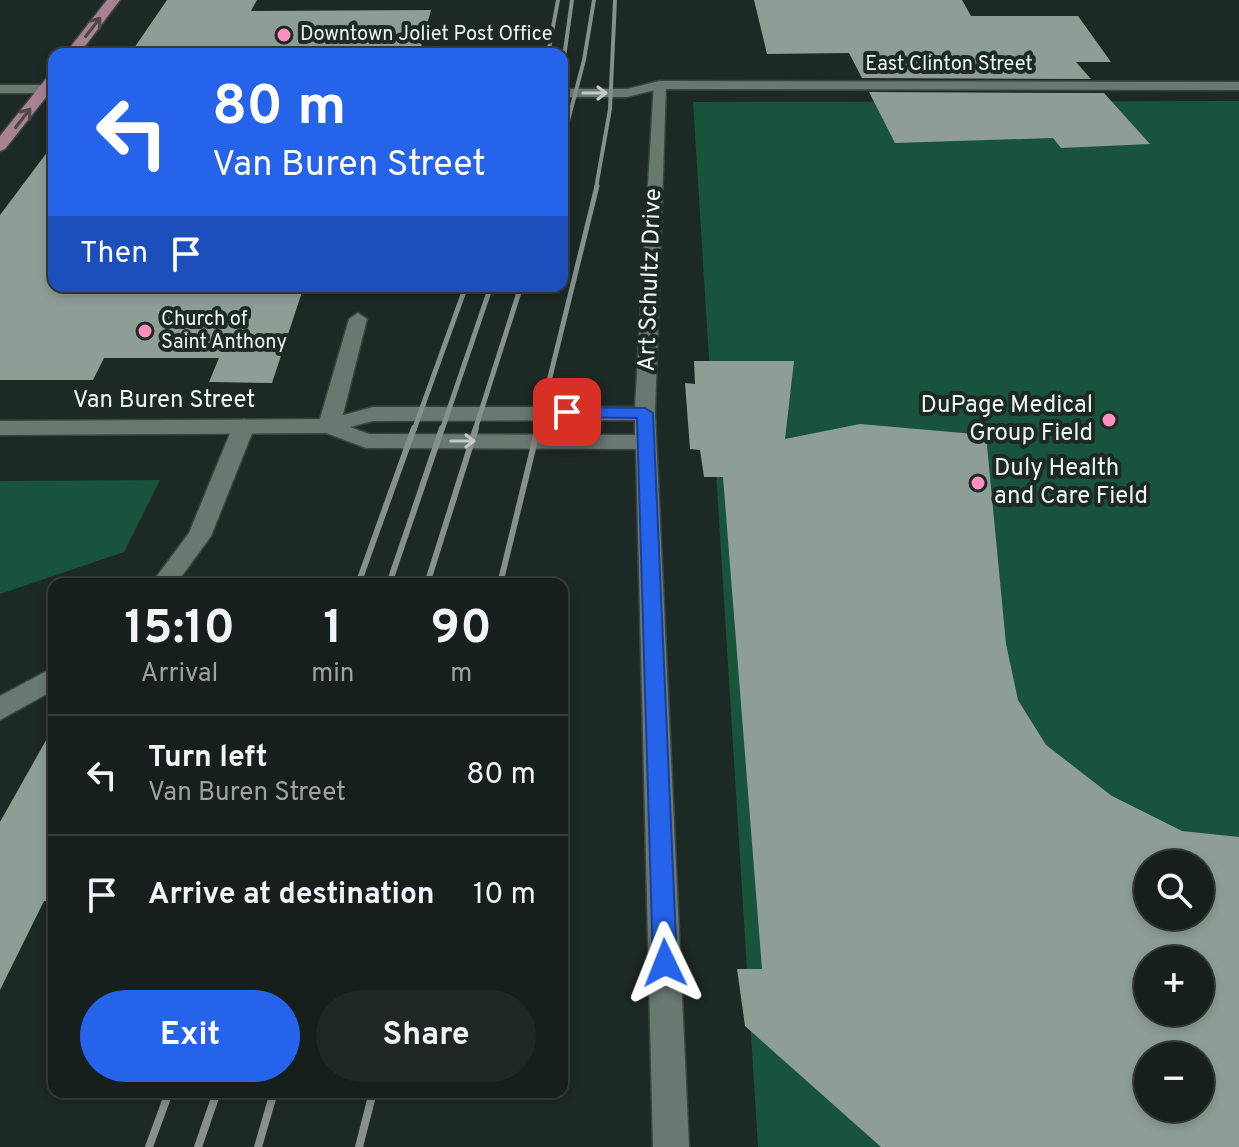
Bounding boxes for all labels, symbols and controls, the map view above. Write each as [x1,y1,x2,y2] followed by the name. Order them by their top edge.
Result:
[85,17,102,38] one-way arrow
[300,22,553,48] place label: Downtown Joliet Post Office
[275,26,293,44] marker: Downtown Joliet Post Office
[865,52,1033,78] street label: East Clinton Street
[212,74,346,144] text: 80 m
[80,80,184,184] icon: left
[581,85,608,101] one-way arrow
[14,108,31,129] one-way arrow
[212,143,486,189] text: Van Buren Street
[633,188,669,372] street label: Art Schultz Drive
[164,232,208,276] icon: arrive
[80,236,148,273] text: Then
[161,307,287,356] place label: Church of Saint Anthony
[136,322,154,340] marker: Church of Saint Anthony
[533,378,601,446] pin
[73,386,255,416] street label: Van Buren Street
[545,390,589,434] icon: arrive
[921,391,1093,449] place label: DuPage Medical Group Field
[1100,411,1118,429] marker: DuPage Medical Group Field
[449,433,476,449] one-way arrow
[994,454,1148,512] place label: Duly Health and Care Field
[969,474,987,492] marker: Duly Health and Care Field
[124,600,235,660] text: 15:10
[323,600,342,660] text: 1
[431,600,492,660] text: 90
[141,658,218,691] text: Arrival
[311,658,354,691] text: min
[450,658,472,691] text: m
[148,740,268,777] text: Turn left
[80,753,124,797] icon: left
[466,757,536,794] text: 80 m
[148,777,346,810] text: Van Buren Street
[1134,850,1214,1122] map controls
[1134,850,1214,930] button: search
[80,873,124,917] icon: arrive
[148,877,434,914] text: Arrive at destination
[473,877,536,914] text: 10 m
[623,921,707,1005] position arrow
[1134,946,1214,1026] button: +
[80,990,300,1082] button: Exit
[316,990,536,1082] button: Share
[1134,1042,1214,1122] button: −

